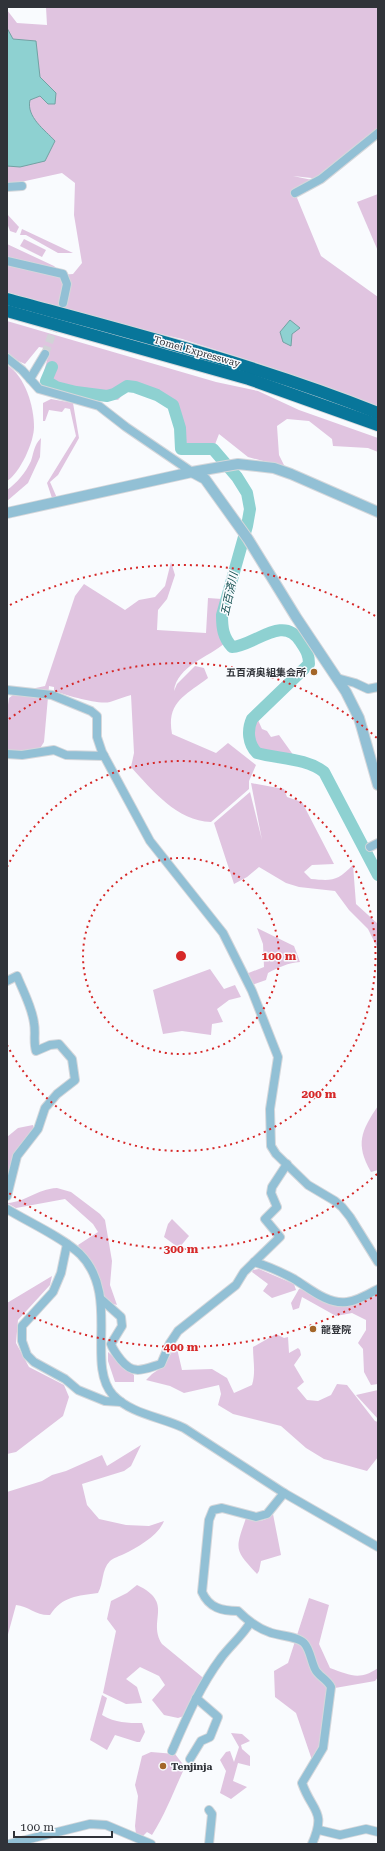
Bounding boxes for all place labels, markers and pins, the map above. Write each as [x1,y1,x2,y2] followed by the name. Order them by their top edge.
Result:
[226,667,306,678] place label: 五百済奥組集会所
[309,667,319,677] marker: 五百済奥組集会所
[174,949,188,963] centre of rings
[308,1324,318,1334] marker: 龍登院
[321,1324,351,1335] place label: 龍登院
[158,1761,168,1771] marker: Tenjinja
[171,1761,212,1772] place label: Tenjinja

